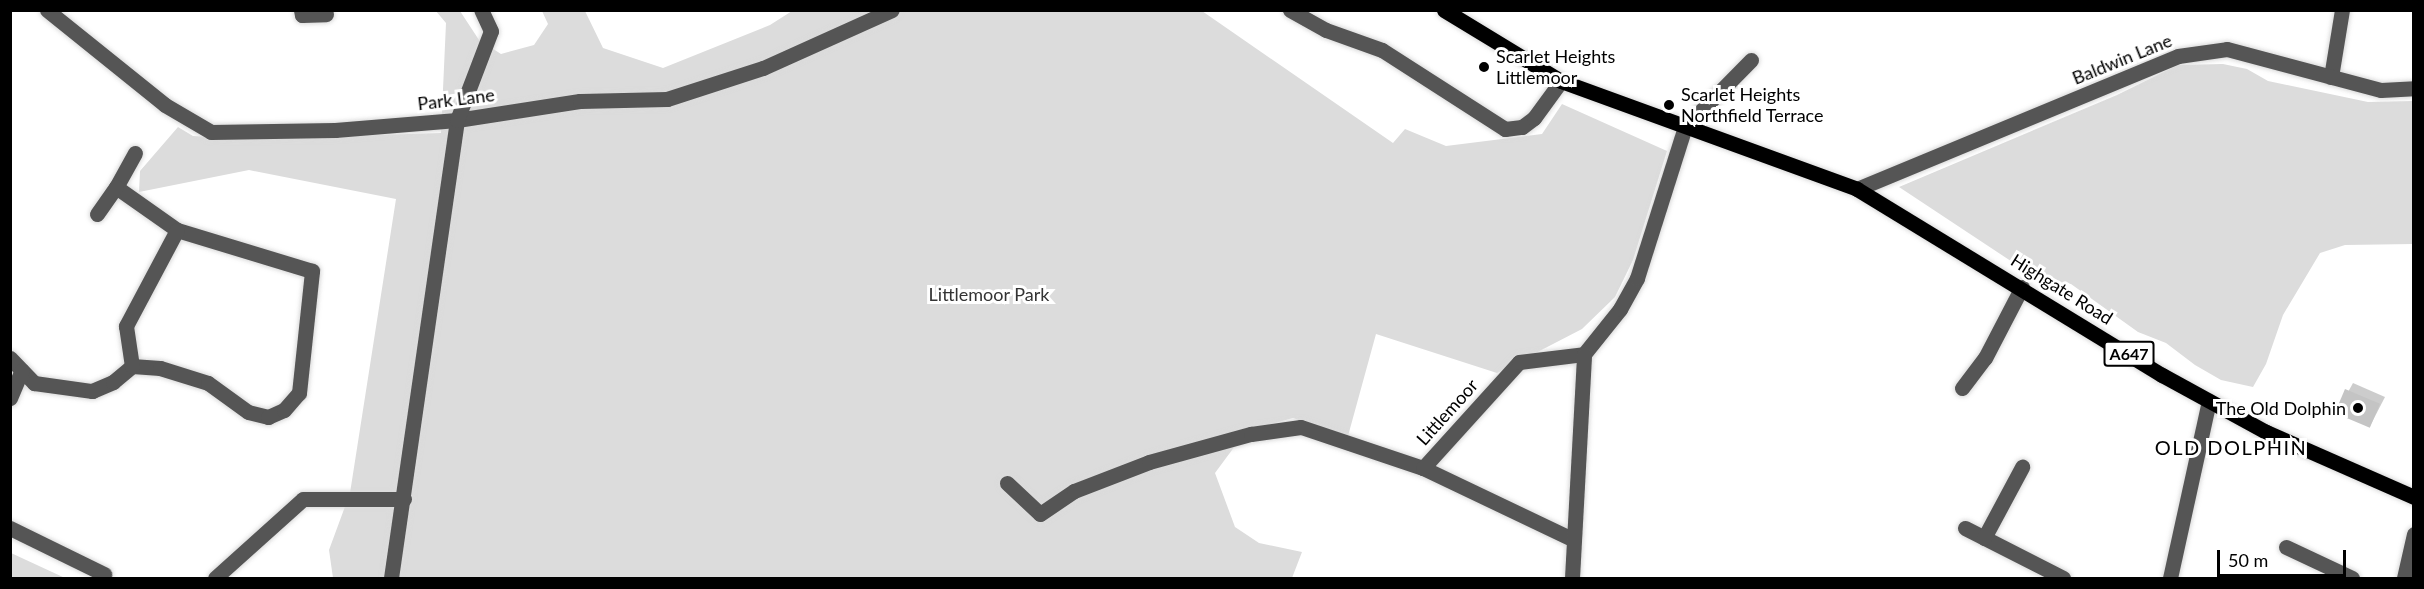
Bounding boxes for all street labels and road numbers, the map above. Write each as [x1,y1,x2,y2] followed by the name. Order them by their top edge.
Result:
[2069,29,2175,89] street label: Baldwin Lane
[416,84,496,114] street label: Park Lane
[2007,249,2117,329] street label: Highgate Road
[2104,341,2154,367] road number: A647
[1412,375,1482,449] street label: Littlemoor

